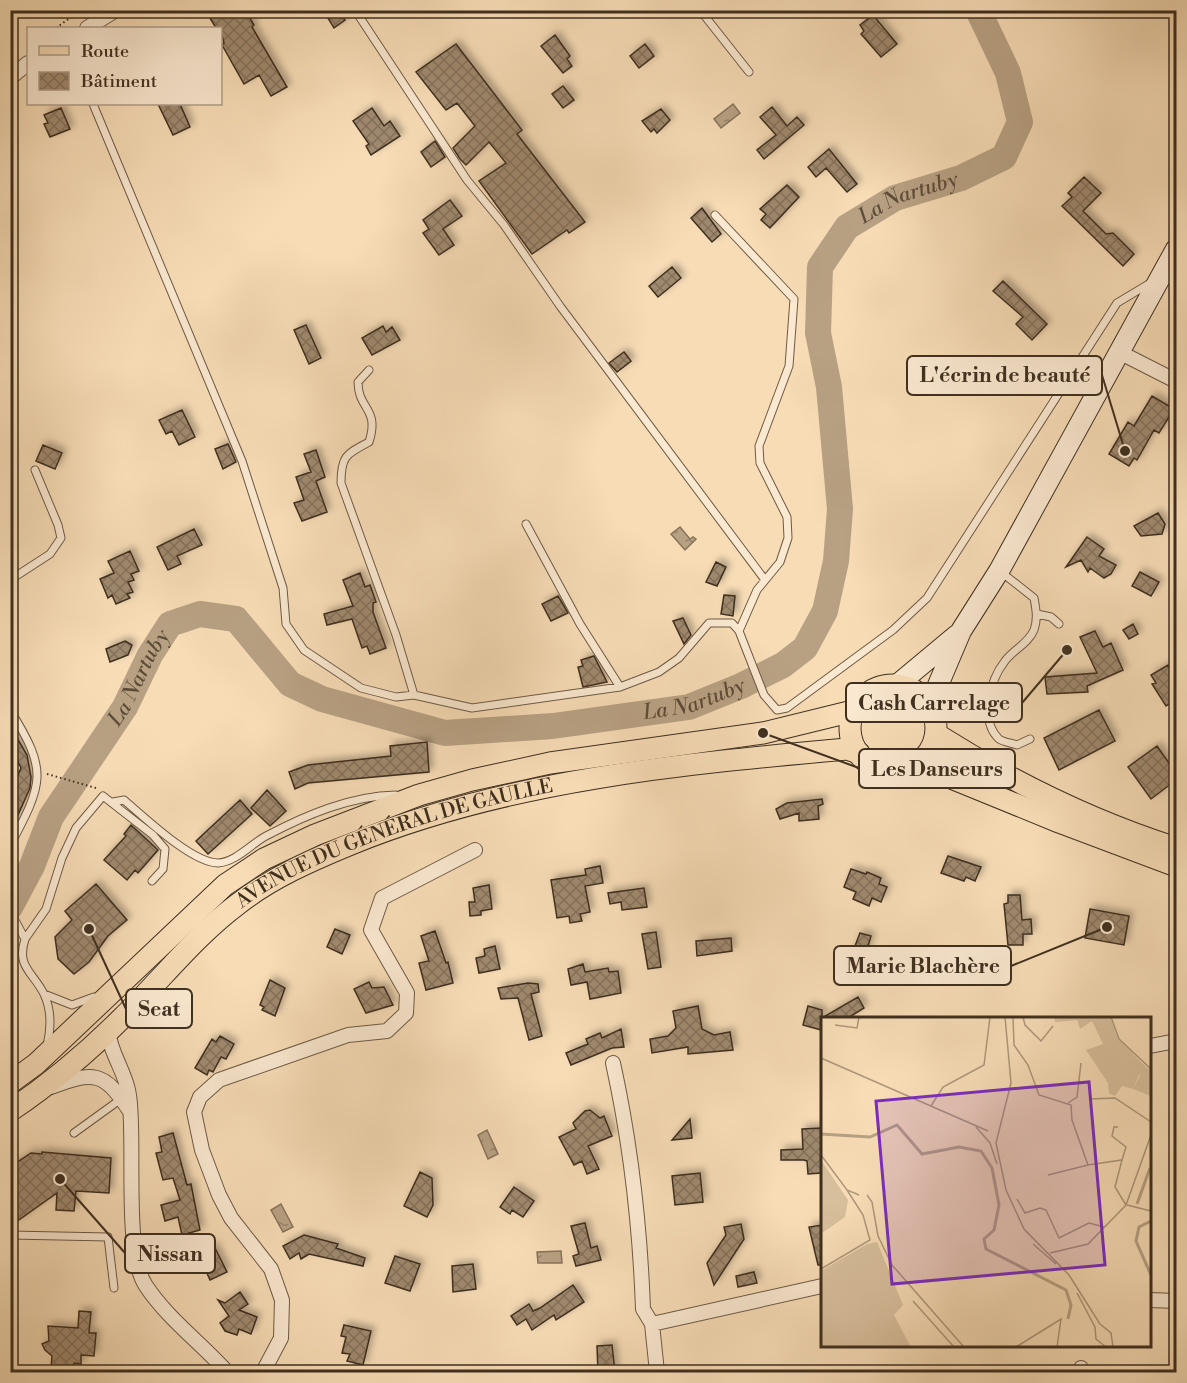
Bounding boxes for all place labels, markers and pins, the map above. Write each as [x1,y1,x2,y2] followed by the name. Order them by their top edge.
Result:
[907,356,1102,395] callout: L'écrin de beauté
[846,683,1022,722] callout: Cash Carrelage
[859,749,1015,788] callout: Les Danseurs
[834,946,1011,985] callout: Marie Blachère
[126,989,192,1028] callout: Seat
[125,1234,215,1273] callout: Nissan

